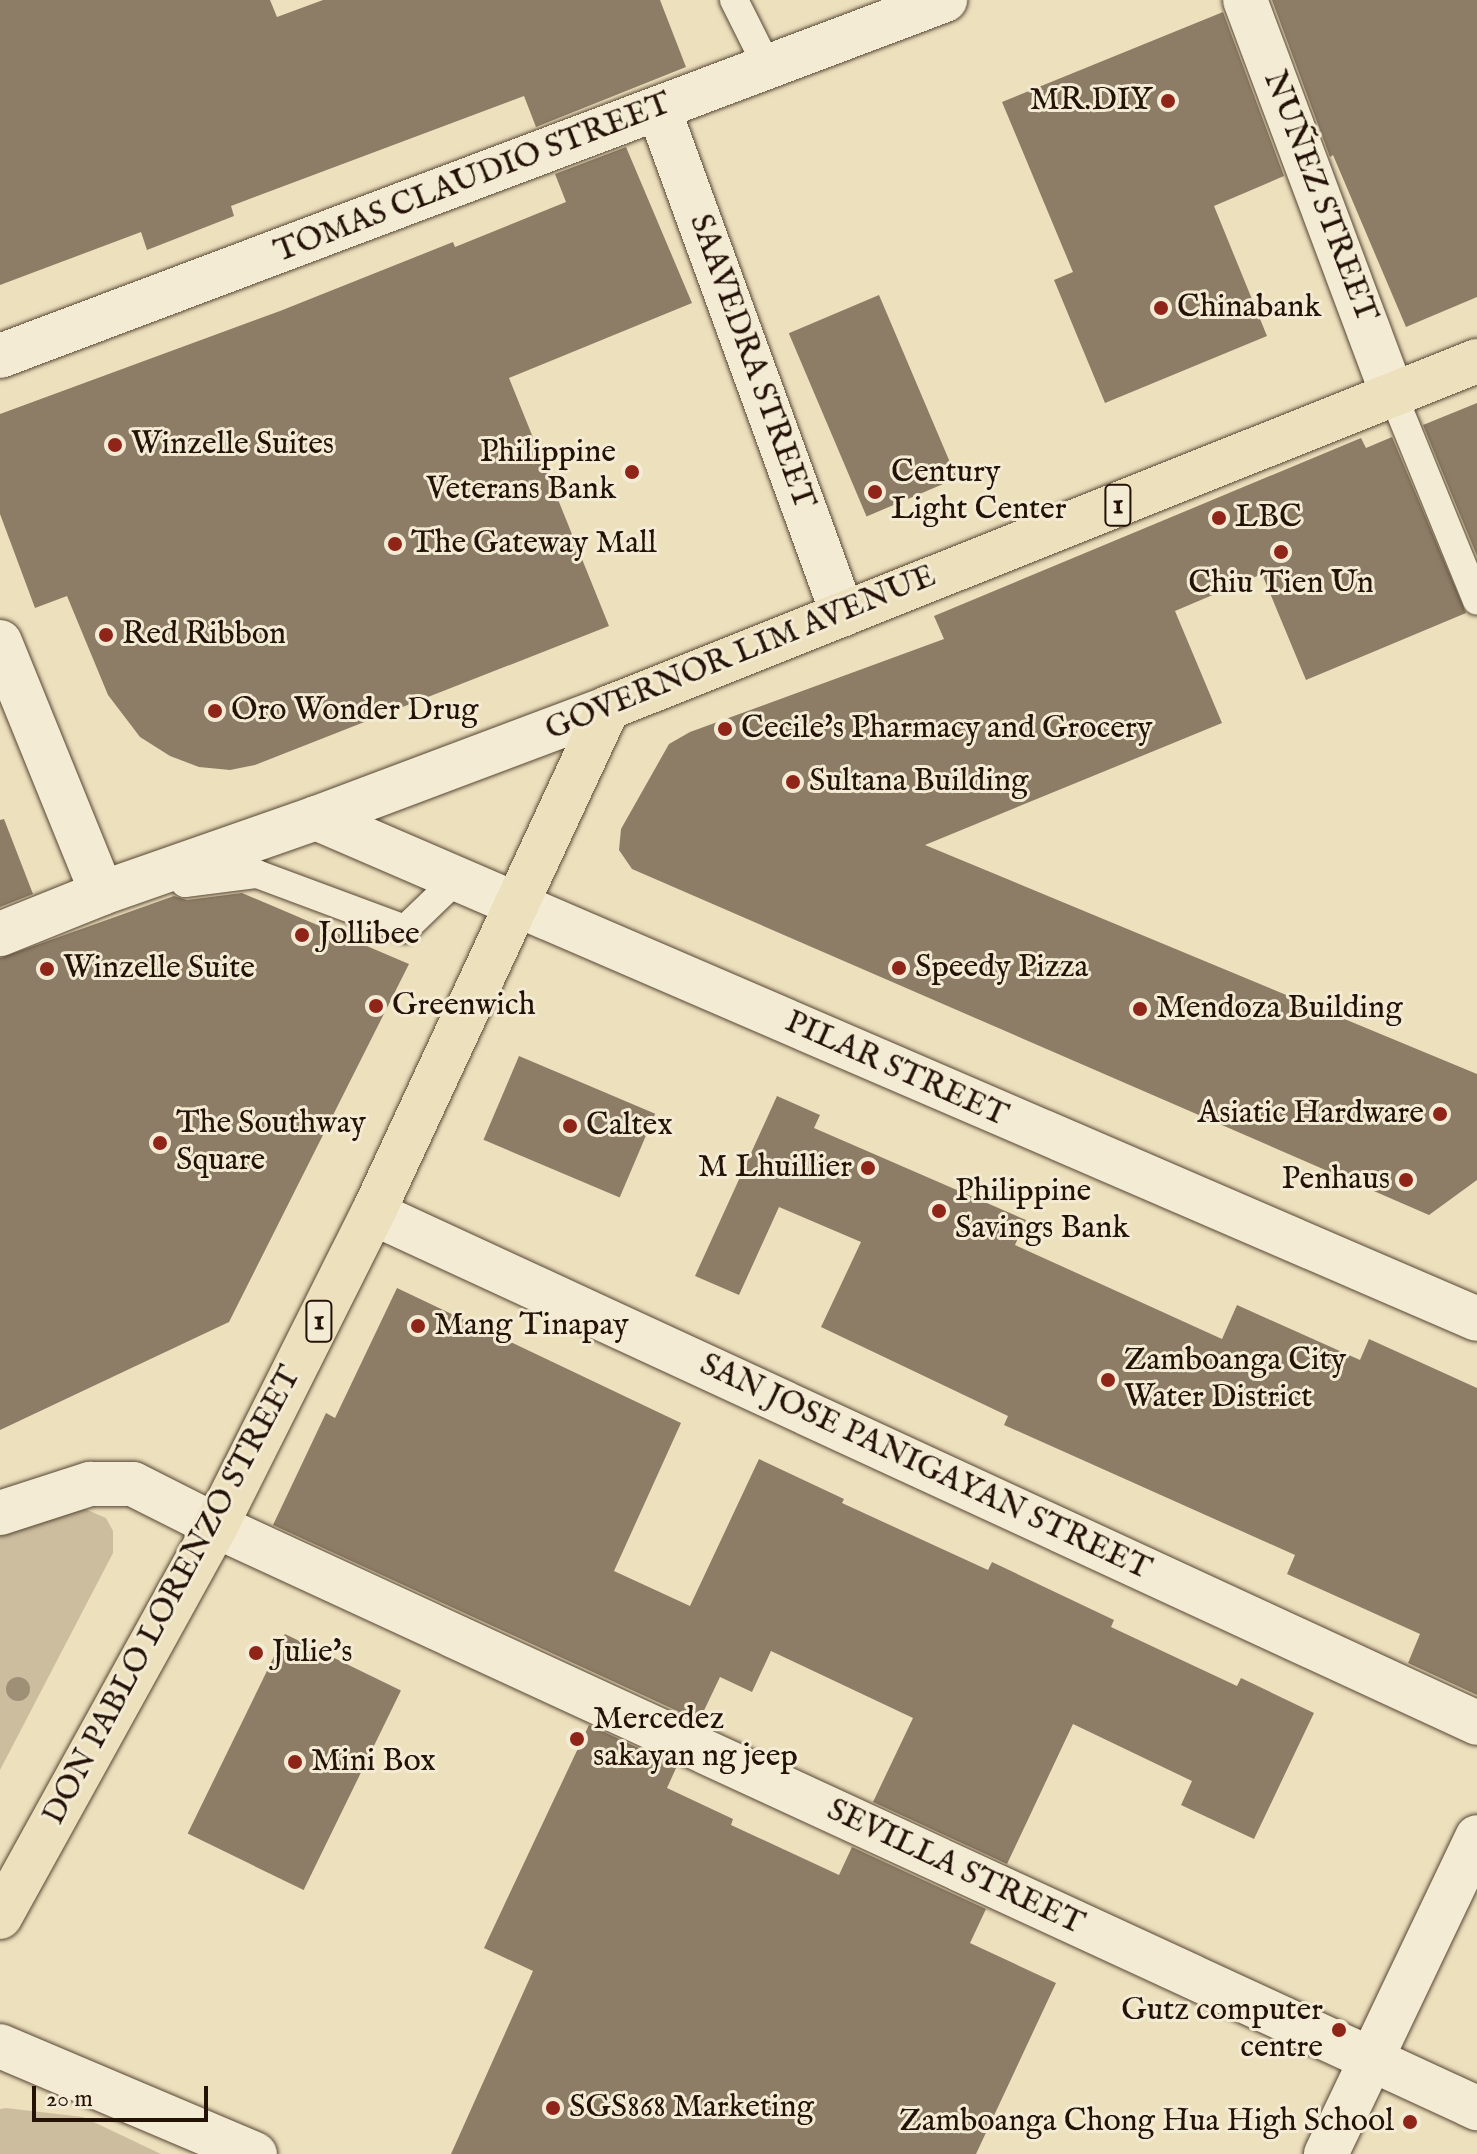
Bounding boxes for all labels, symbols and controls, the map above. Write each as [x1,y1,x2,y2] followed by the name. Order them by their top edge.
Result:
[1253,66,1385,328] street label: NUÑEZ STREET
[1030,82,1152,120] place label: MR.DIY
[269,86,677,272] street label: TOMAS CLAUDIO STREET
[1159,92,1177,110] marker: MR.DIY
[680,209,822,515] street label: SAAVEDRA STREET
[1177,289,1321,327] place label: Chinabank
[1152,299,1170,317] marker: Chinabank
[131,426,334,464] place label: Winzelle Suites
[426,435,616,510] place label: Philippine Veterans Bank
[106,436,124,454] marker: Winzelle Suites
[891,455,1067,530] place label: Century Light Center
[623,463,641,481] marker: Philippine Veterans Bank
[1104,479,1132,531] road number: 1
[866,483,884,501] marker: Century Light Center
[1235,499,1302,537] place label: LBC
[1210,509,1228,527] marker: LBC
[411,525,657,563] place label: The Gateway Mall
[386,535,404,553] marker: The Gateway Mall
[1272,543,1290,561] marker: Chiu Tien Un
[540,558,942,750] street label: GOVERNOR LIM AVENUE
[1188,565,1374,603] place label: Chiu Tien Un
[122,616,286,654] place label: Red Ribbon
[97,626,115,644] marker: Red Ribbon
[231,692,478,730] place label: Oro Wonder Drug
[206,702,224,720] marker: Oro Wonder Drug
[741,710,1152,748] place label: Cecile's Pharmacy and Grocery
[716,720,734,738] marker: Cecile's Pharmacy and Grocery
[809,763,1028,801] place label: Sultana Building
[784,773,802,791] marker: Sultana Building
[318,916,420,954] place label: Jollibee
[293,926,311,944] marker: Jollibee
[915,949,1088,987] place label: Speedy Pizza
[63,950,255,988] place label: Winzelle Suite
[890,959,908,977] marker: Speedy Pizza
[38,960,56,978] marker: Winzelle Suite
[392,987,535,1025] place label: Greenwich
[1156,990,1402,1028] place label: Mendoza Building
[367,997,385,1015] marker: Greenwich
[1131,1000,1149,1018] marker: Mendoza Building
[779,1004,1013,1136] street label: PILAR STREET
[1198,1095,1424,1133] place label: Asiatic Hardware
[1431,1105,1449,1123] marker: Asiatic Hardware
[176,1106,366,1181] place label: The Southway Square
[586,1107,673,1145] place label: Caltex
[561,1117,579,1135] marker: Caltex
[151,1134,169,1152] marker: The Southway Square
[698,1149,852,1187] place label: M Lhuillier
[859,1159,877,1177] marker: M Lhuillier
[1281,1161,1390,1199] place label: Penhaus
[1397,1171,1415,1189] marker: Penhaus
[955,1174,1129,1249] place label: Philippine Savings Bank
[930,1202,948,1220] marker: Philippine Savings Bank
[305,1295,333,1347] road number: 1
[434,1307,629,1345] place label: Mang Tinapay
[409,1317,427,1335] marker: Mang Tinapay
[1124,1343,1346,1418] place label: Zamboanga City Water District
[693,1346,1157,1590] street label: SAN JOSE PANIGAYAN STREET
[35,1360,311,1832] street label: DON PABLO LORENZO STREET
[1099,1371,1117,1389] marker: Zamboanga City Water District
[272,1634,353,1672] place label: Julie's
[247,1644,265,1662] marker: Julie's
[593,1702,798,1777] place label: Mercedez sakayan ng jeep
[568,1730,586,1748] marker: Mercedez sakayan ng jeep
[311,1743,436,1781] place label: Mini Box
[286,1753,304,1771] marker: Mini Box
[821,1792,1089,1944] street label: SEVILLA STREET
[1121,1993,1323,2068] place label: Gutz computer centre
[1330,2021,1348,2039] marker: Gutz computer centre
[36,2070,212,2120] scale bar
[46,2084,93,2115] text: 20 m
[569,2089,814,2127] place label: SGS868 Marketing
[544,2099,562,2117] marker: SGS868 Marketing
[899,2103,1394,2141] place label: Zamboanga Chong Hua High School
[1401,2113,1419,2131] marker: Zamboanga Chong Hua High School

